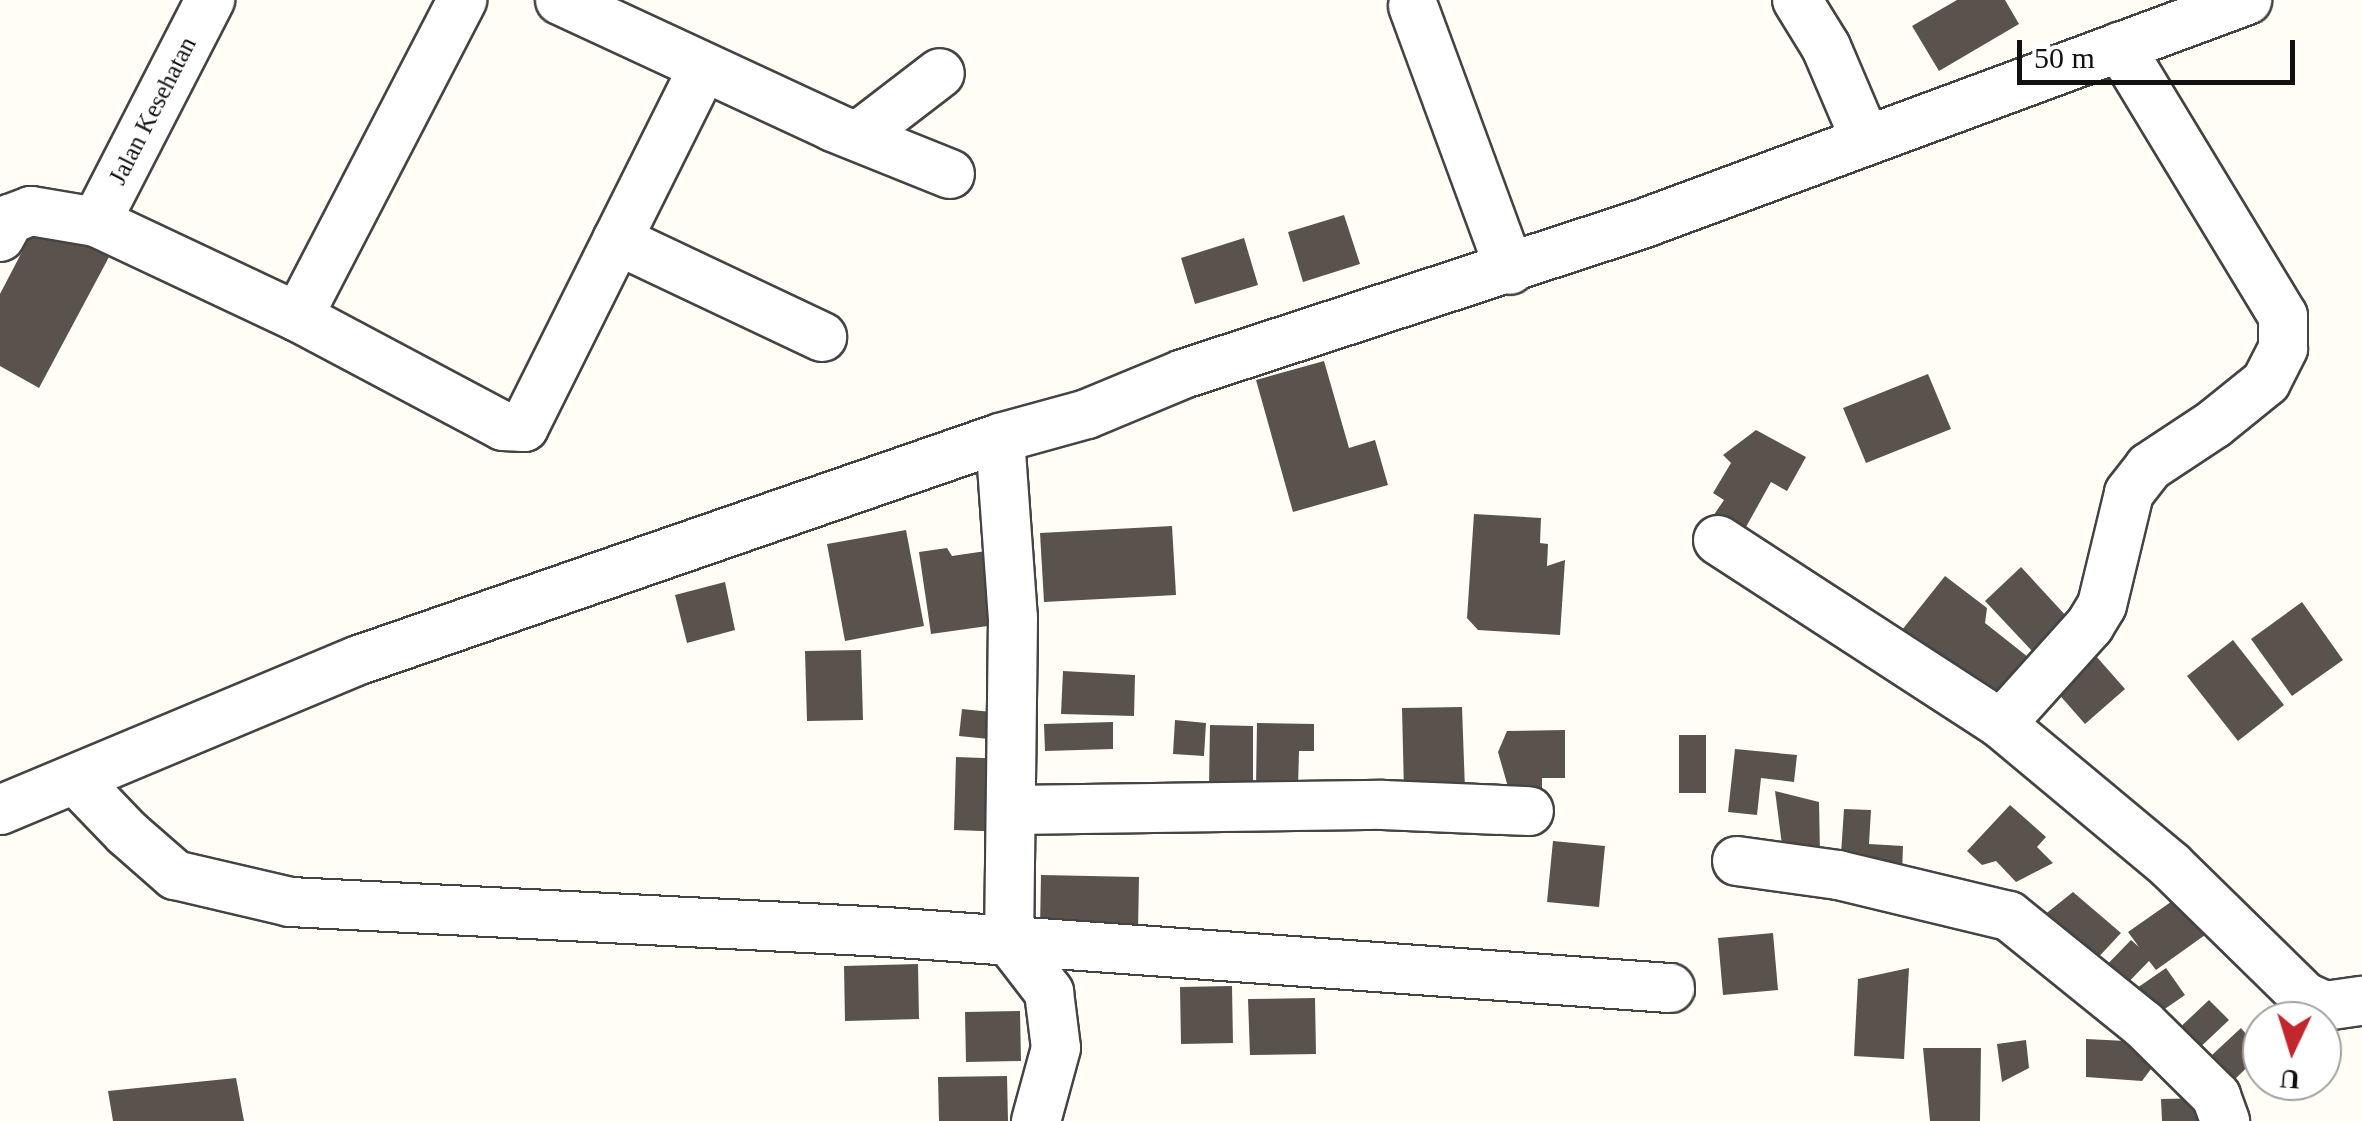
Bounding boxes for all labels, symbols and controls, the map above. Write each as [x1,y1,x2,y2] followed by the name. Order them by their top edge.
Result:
[2022,20,2300,82] scale bar
[103,32,203,190] street label: Jalan Kesehatan
[2034,41,2095,74] text: 50 m
[2242,1001,2342,1101] north arrow
[2279,1063,2301,1096] text: U

